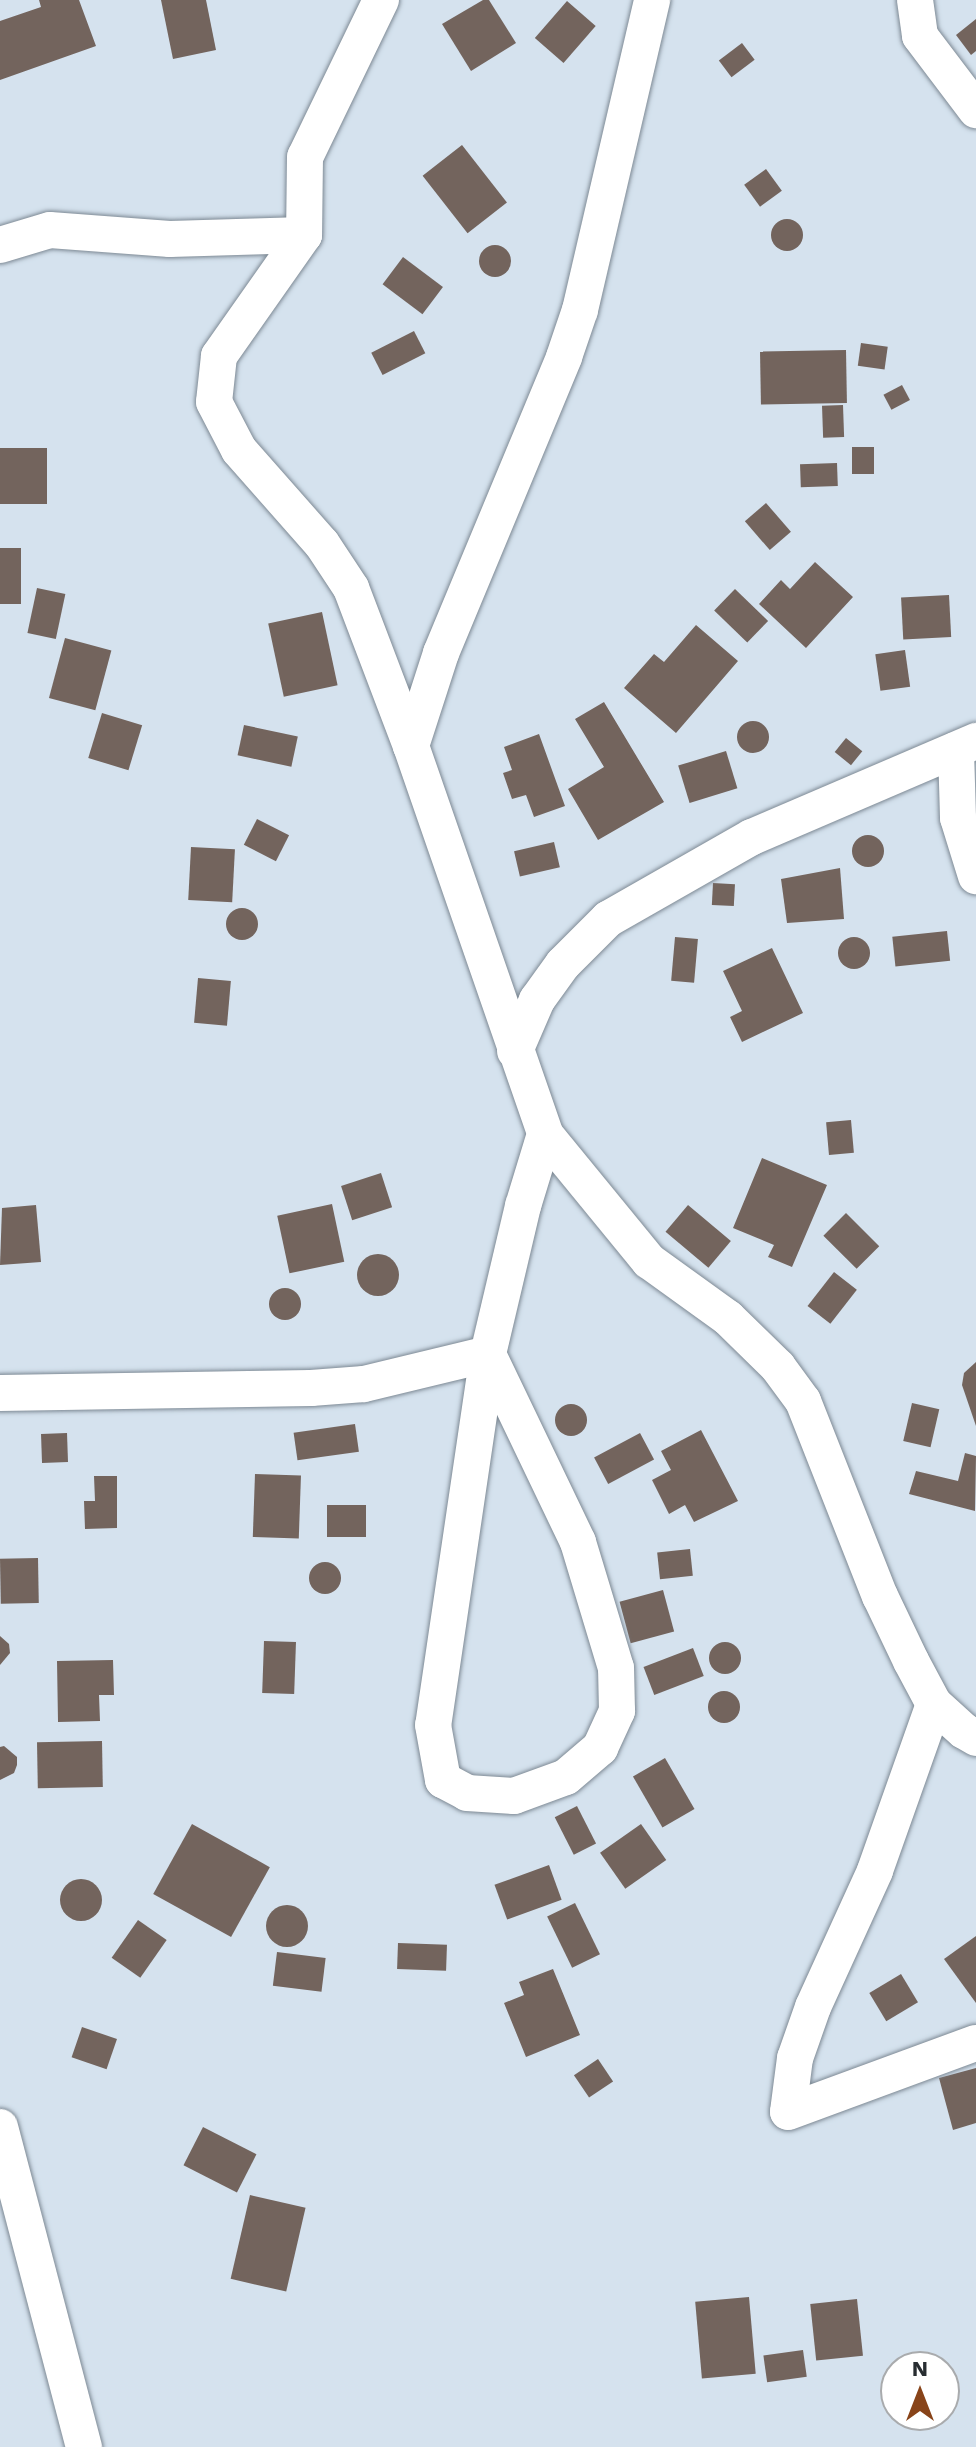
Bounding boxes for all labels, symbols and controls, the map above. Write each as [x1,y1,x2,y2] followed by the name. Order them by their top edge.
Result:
[880,2351,960,2431] north arrow
[912,2356,928,2381] text: N

